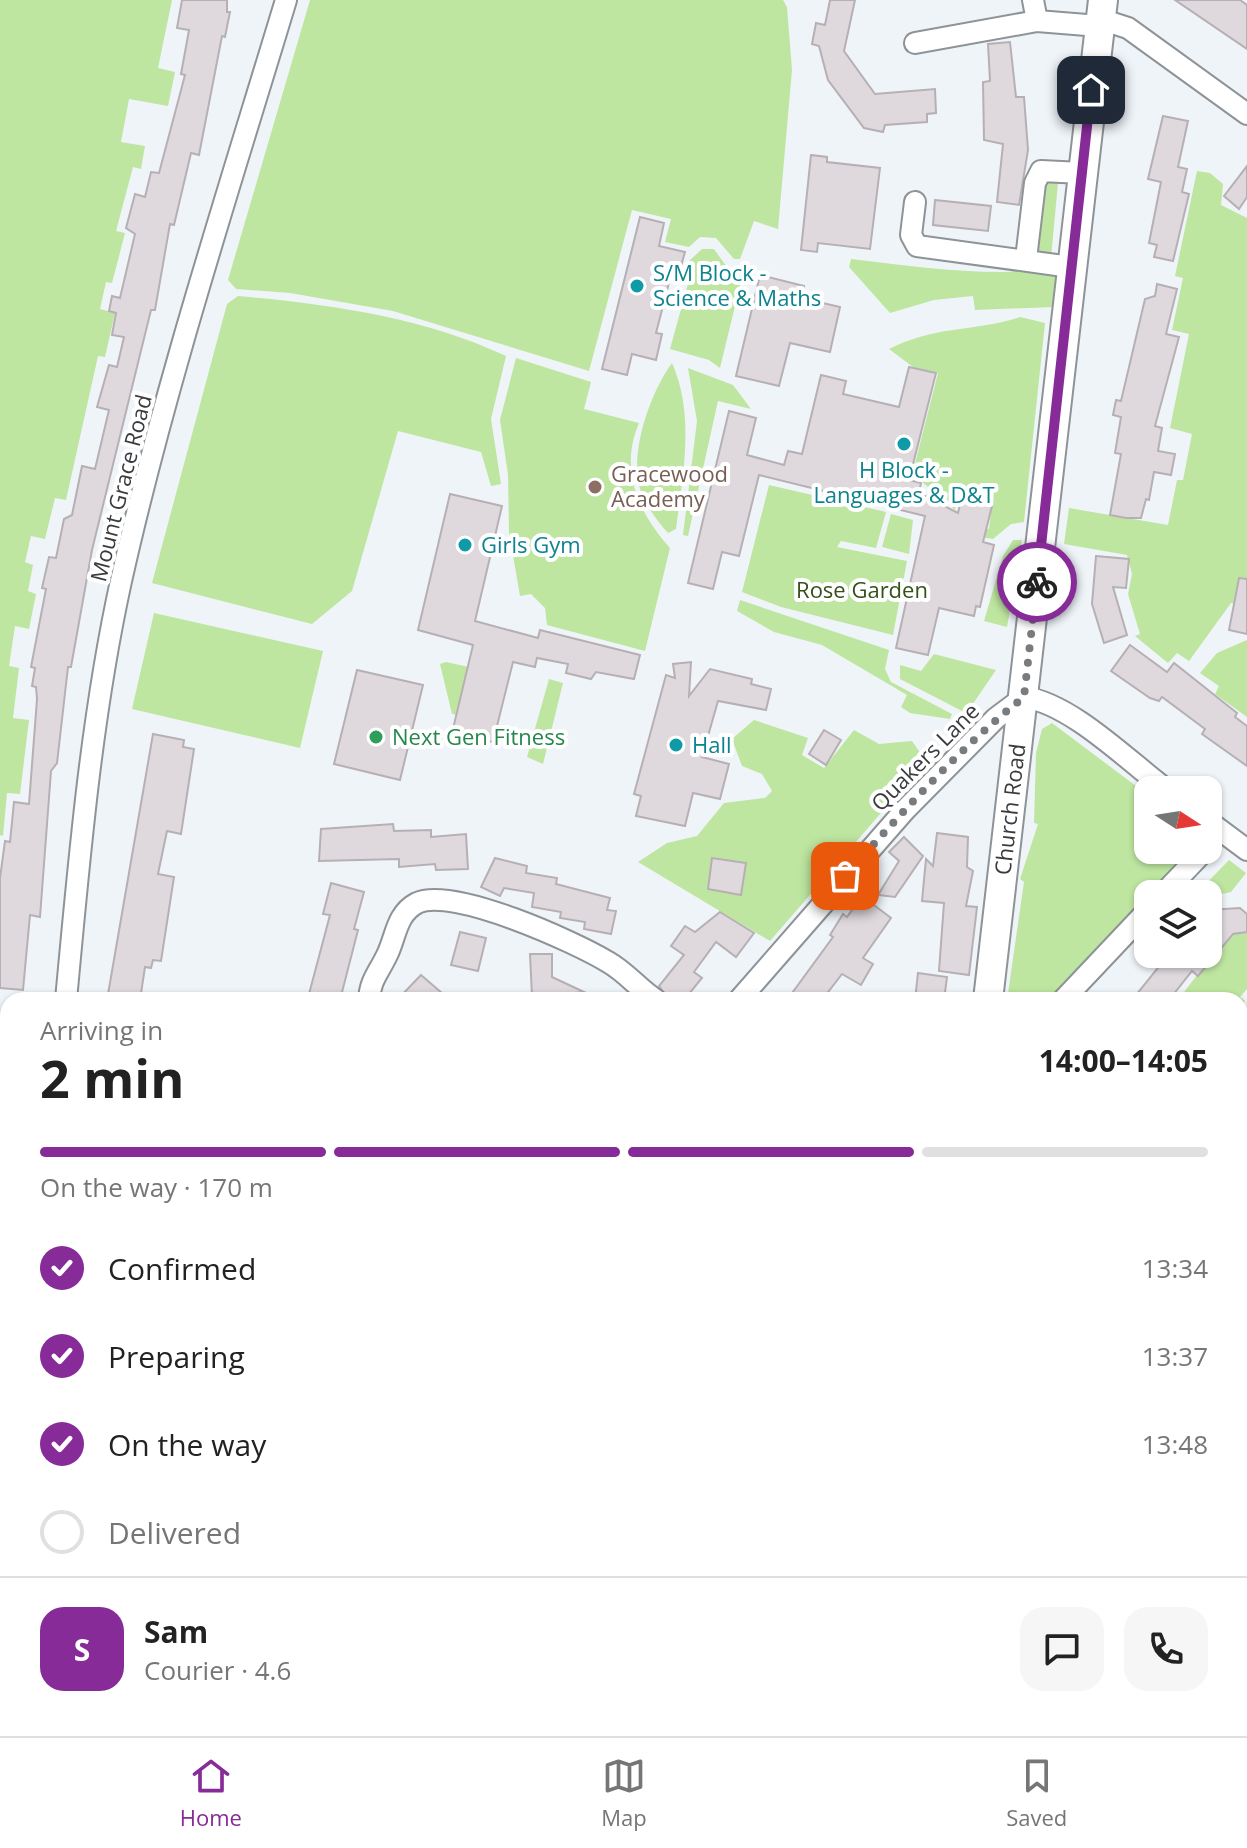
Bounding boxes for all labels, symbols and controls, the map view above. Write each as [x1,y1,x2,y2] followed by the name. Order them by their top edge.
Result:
[1057,56,1125,124] pin
[1069,68,1113,112] icon: home
[653,257,821,312] place label: S/M Block - Science & Maths
[628,277,646,295] marker: S/M Block - Science & Maths
[82,391,158,584] street label: Mount Grace Road
[895,435,913,453] marker: H Block - Languages & D&T
[813,454,995,509] place label: H Block - Languages & D&T
[611,458,728,513] place label: Gracewood Academy
[586,478,604,496] marker: Gracewood Academy
[481,529,581,559] place label: Girls Gym
[456,536,474,554] marker: Girls Gym
[997,542,1077,622] courier
[1015,560,1059,604] icon: bike
[796,574,928,604] park label: Rose Garden
[864,696,985,817] street label: Quakers Lane
[392,721,565,751] place label: Next Gen Fitness
[367,728,385,746] marker: Next Gen Fitness
[692,729,732,759] place label: Hall
[667,736,685,754] marker: Hall
[986,742,1031,876] street label: Church Road
[1134,776,1222,864] north arrow
[1134,776,1222,968] map controls
[811,842,879,910] pin
[823,854,867,898] icon: bag
[1134,880,1222,968] button: layers
[40,1012,163,1048] text: Arriving in
[1039,1040,1208,1081] text: 14:00–14:05
[40,1042,184,1113] text: 2 min
[40,1169,273,1205] text: On the way · 170 m
[40,1246,84,1290] icon: check
[108,1248,256,1289] text: Confirmed
[1142,1250,1208,1286] text: 13:34
[40,1334,84,1378] icon: check
[108,1336,245,1377] text: Preparing
[1142,1338,1208,1374] text: 13:37
[40,1422,84,1466] icon: check
[108,1424,266,1465] text: On the way
[1142,1426,1208,1462] text: 13:48
[108,1512,241,1553] text: Delivered
[1020,1607,1104,1691] button: chat
[1124,1607,1208,1691] button: phone
[144,1611,208,1652] text: Sam
[74,1629,90,1670] text: S
[144,1652,291,1688] text: Courier · 4.6
[180,1754,242,1832] tab: Home
[601,1754,647,1832] tab: Map
[1006,1754,1067,1832] tab: Saved

